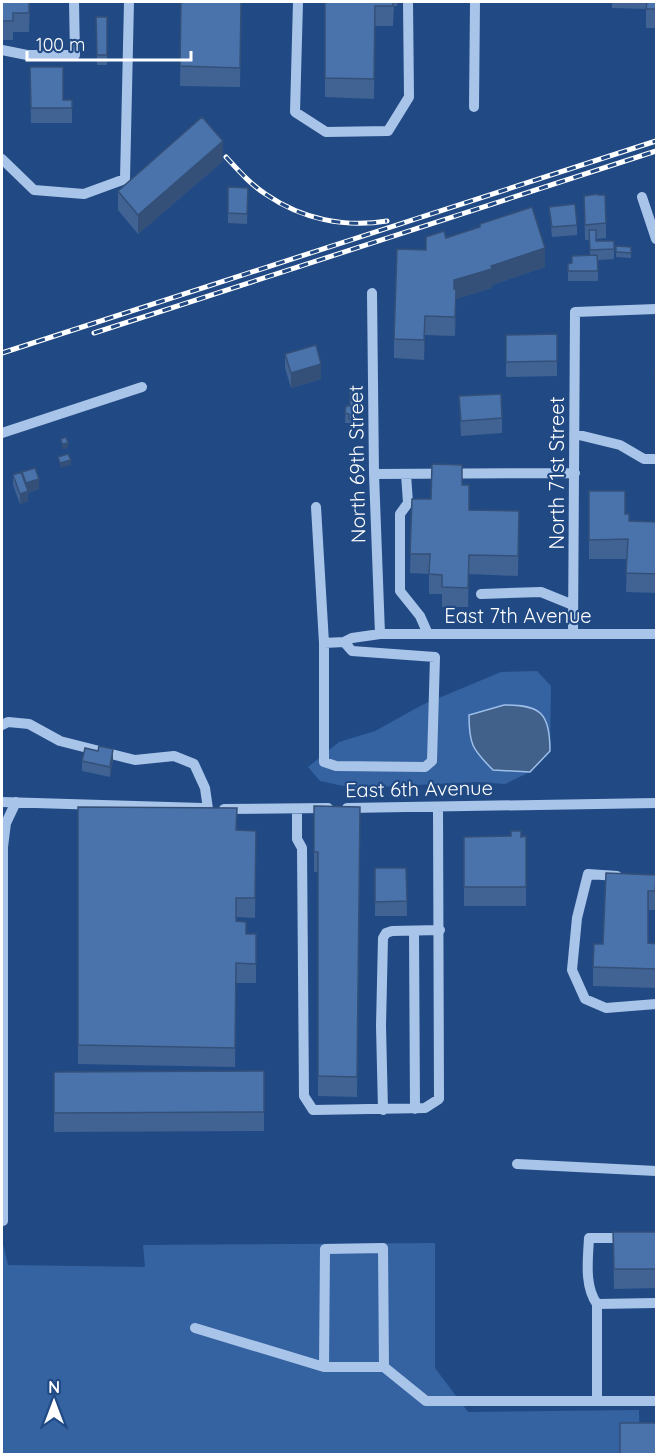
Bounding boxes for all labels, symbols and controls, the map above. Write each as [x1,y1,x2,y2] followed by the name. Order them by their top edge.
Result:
[27,24,190,62] scale bar
[36,33,85,56] text: 100 m
[343,385,370,543] street label: North 69th Street
[544,396,569,549] street label: North 71st Street
[444,603,592,628] street label: East 7th Avenue
[345,775,493,802] street label: East 6th Avenue
[24,1372,84,1432] north arrow
[48,1377,60,1397] text: N

